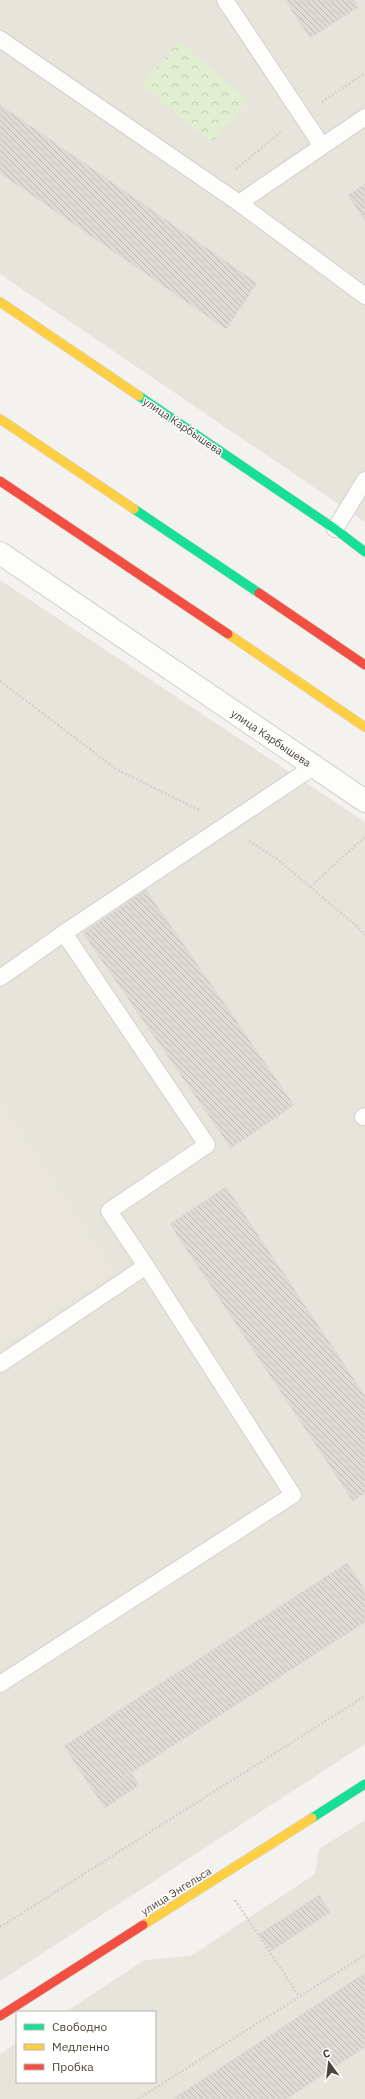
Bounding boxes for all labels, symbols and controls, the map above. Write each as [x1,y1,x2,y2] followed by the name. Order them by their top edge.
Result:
[140,394,226,458] street label: улица Карбышева
[228,706,314,770] street label: улица Карбышева
[138,1864,214,1918] street label: улица Энгельса
[16,2011,156,2083] legend
[52,2019,108,2034] text: Свободно
[52,2039,110,2054] text: Медленно
[309,2043,349,2083] north arrow
[321,2046,332,2061] text: С
[52,2059,94,2074] text: Пробка

